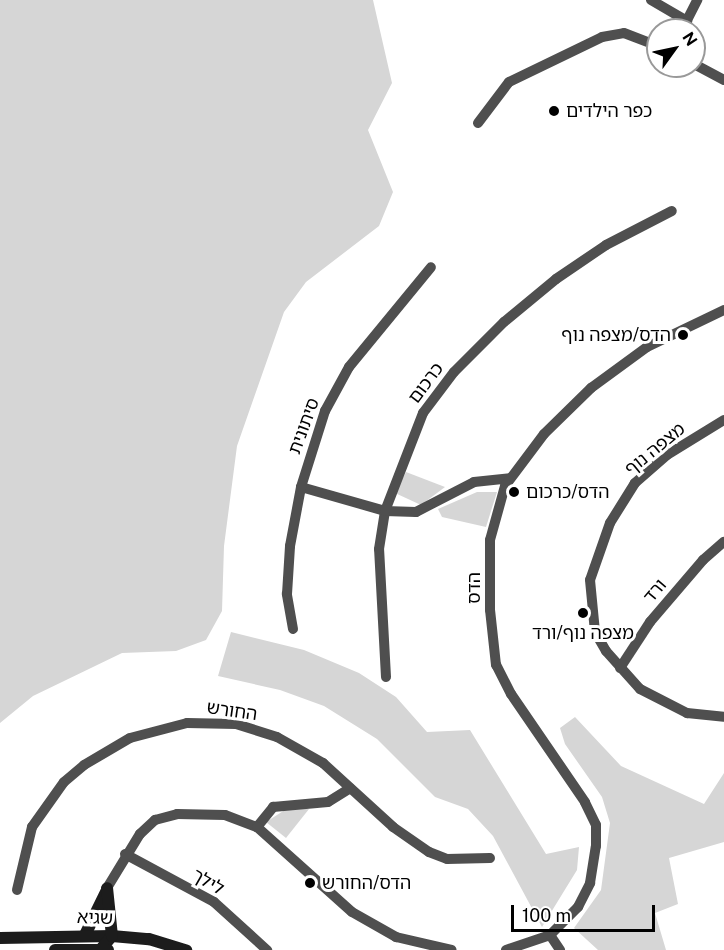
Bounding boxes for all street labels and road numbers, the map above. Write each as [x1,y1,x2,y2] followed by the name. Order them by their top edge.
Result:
[404,358,448,408] street label: כרכום
[284,395,324,457] street label: סיתונית
[621,418,689,480] street label: מצפה נוף
[463,572,485,604] street label: הדס
[639,575,671,607] street label: ורד
[205,697,259,725] street label: החורש
[188,864,228,900] street label: לילך
[77,907,113,929] street label: שגיא

